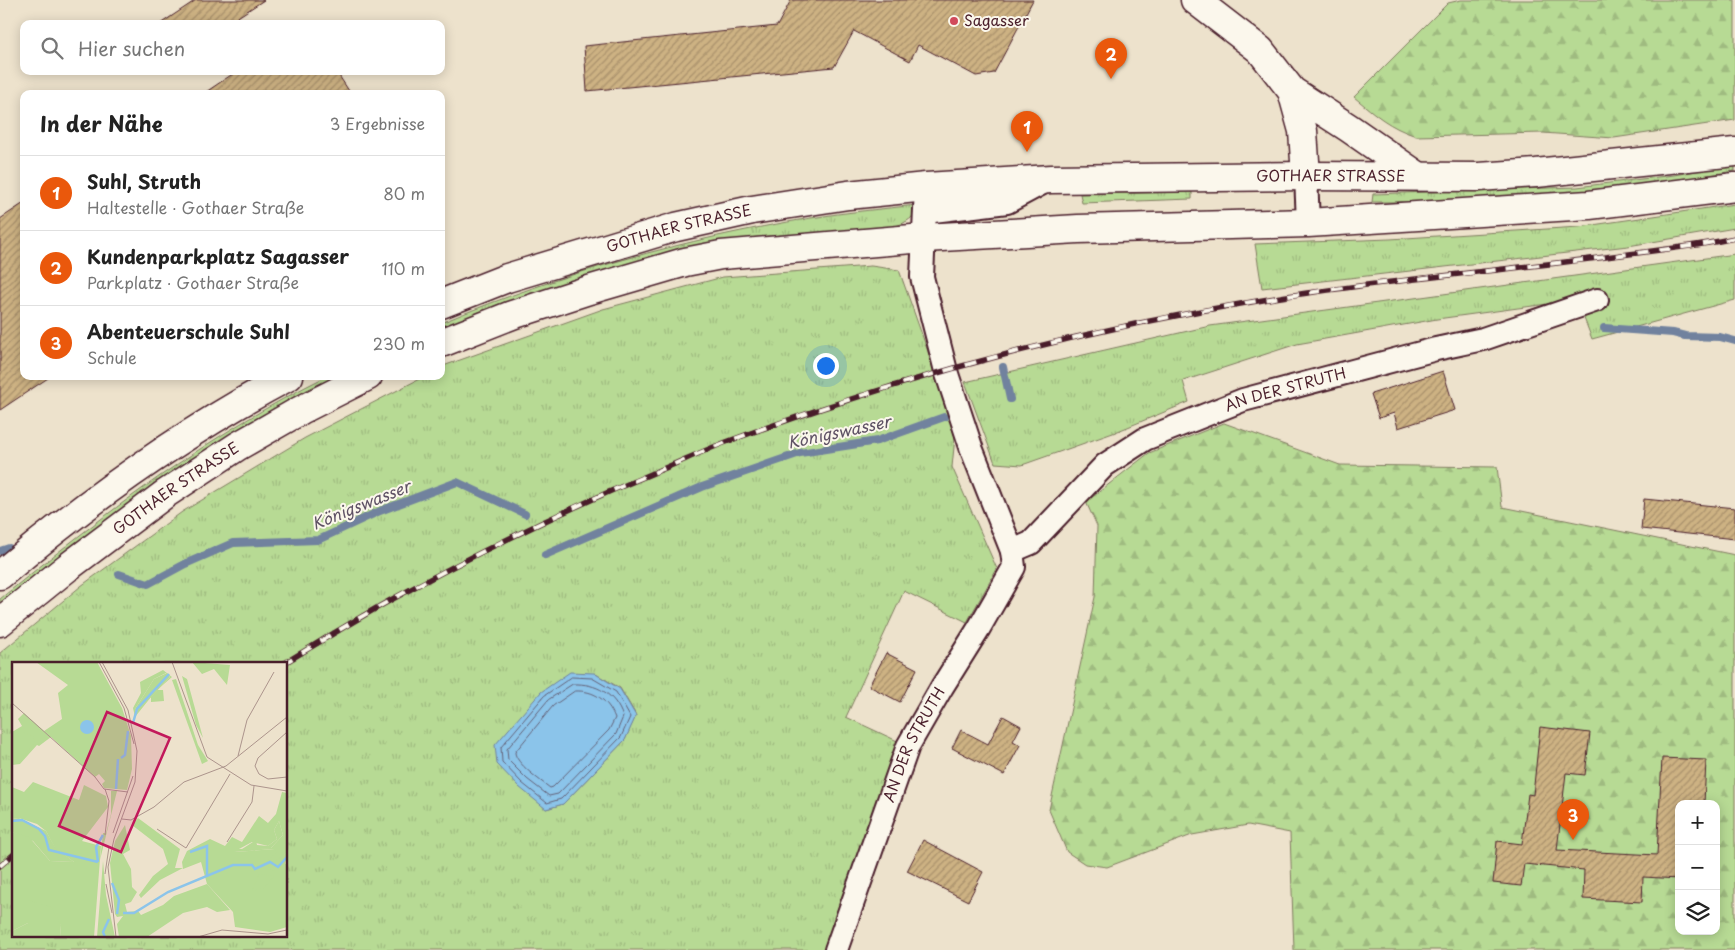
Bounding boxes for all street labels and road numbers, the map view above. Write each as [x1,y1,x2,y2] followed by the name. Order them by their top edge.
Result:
[1256,163,1406,187] street label: GOTHAER STRASSE
[603,197,754,257] street label: GOTHAER STRASSE
[1221,360,1348,416] street label: AN DER STRUTH
[107,435,243,540] street label: GOTHAER STRASSE
[876,682,950,805] street label: AN DER STRUTH

